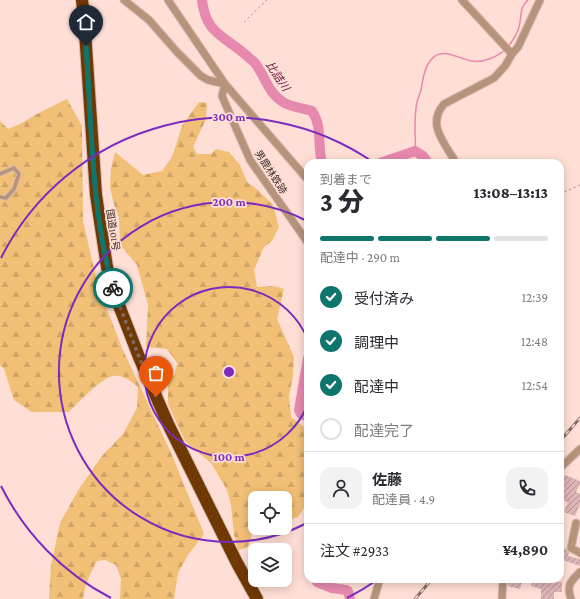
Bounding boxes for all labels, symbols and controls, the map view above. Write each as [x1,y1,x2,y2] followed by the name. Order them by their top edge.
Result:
[69,5,103,46] pin
[75,11,97,33] icon: home
[264,59,293,94] water label: 比詰川
[213,110,246,124] text: 300 m
[253,148,289,196] street label: 男鹿林鉄跡
[320,172,372,187] text: 到着まで
[474,185,548,201] text: 13:08–13:13
[320,188,364,217] text: 3 分
[212,195,246,209] text: 200 m
[104,208,122,252] street label: 国道101号
[320,250,400,265] text: 配達中 · 290 m
[93,268,133,308] courier
[102,277,124,299] icon: bike
[320,286,342,308] icon: check
[522,290,548,305] text: 12:39
[354,291,414,307] text: 受付済み
[320,330,342,352] icon: check
[521,334,548,349] text: 12:48
[354,335,399,351] text: 調理中
[139,356,173,397] pin
[145,362,167,384] icon: bag
[222,365,236,379] centre of rings
[320,374,342,396] icon: check
[522,378,548,393] text: 12:54
[354,379,399,395] text: 配達中
[354,423,414,439] text: 配達完了
[213,450,246,464] text: 100 m
[320,467,362,509] button: person
[506,467,548,509] button: phone
[372,472,402,488] text: 佐藤
[248,491,292,587] map controls
[248,491,292,535] button: locate
[372,492,435,507] text: 配達員 · 4.9
[503,542,548,558] text: ¥4,890
[248,543,292,587] button: layers
[320,543,389,559] text: 注文 #2933

